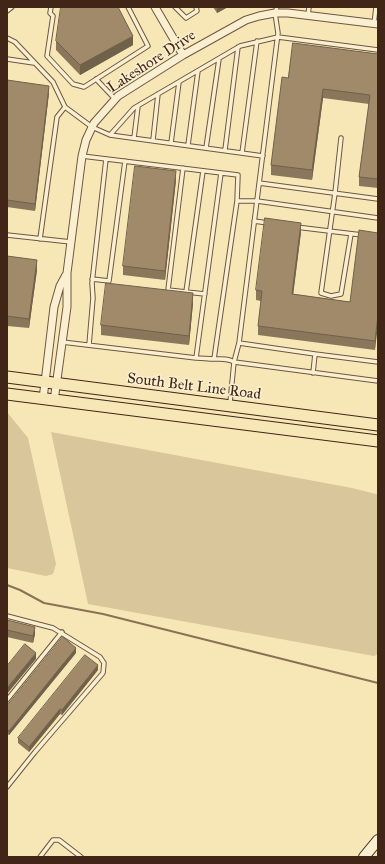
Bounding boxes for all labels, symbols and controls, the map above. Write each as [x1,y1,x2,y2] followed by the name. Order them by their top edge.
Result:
[105,27,199,97] street label: Lakeshore Drive
[126,370,262,404] street label: South Belt Line Road

